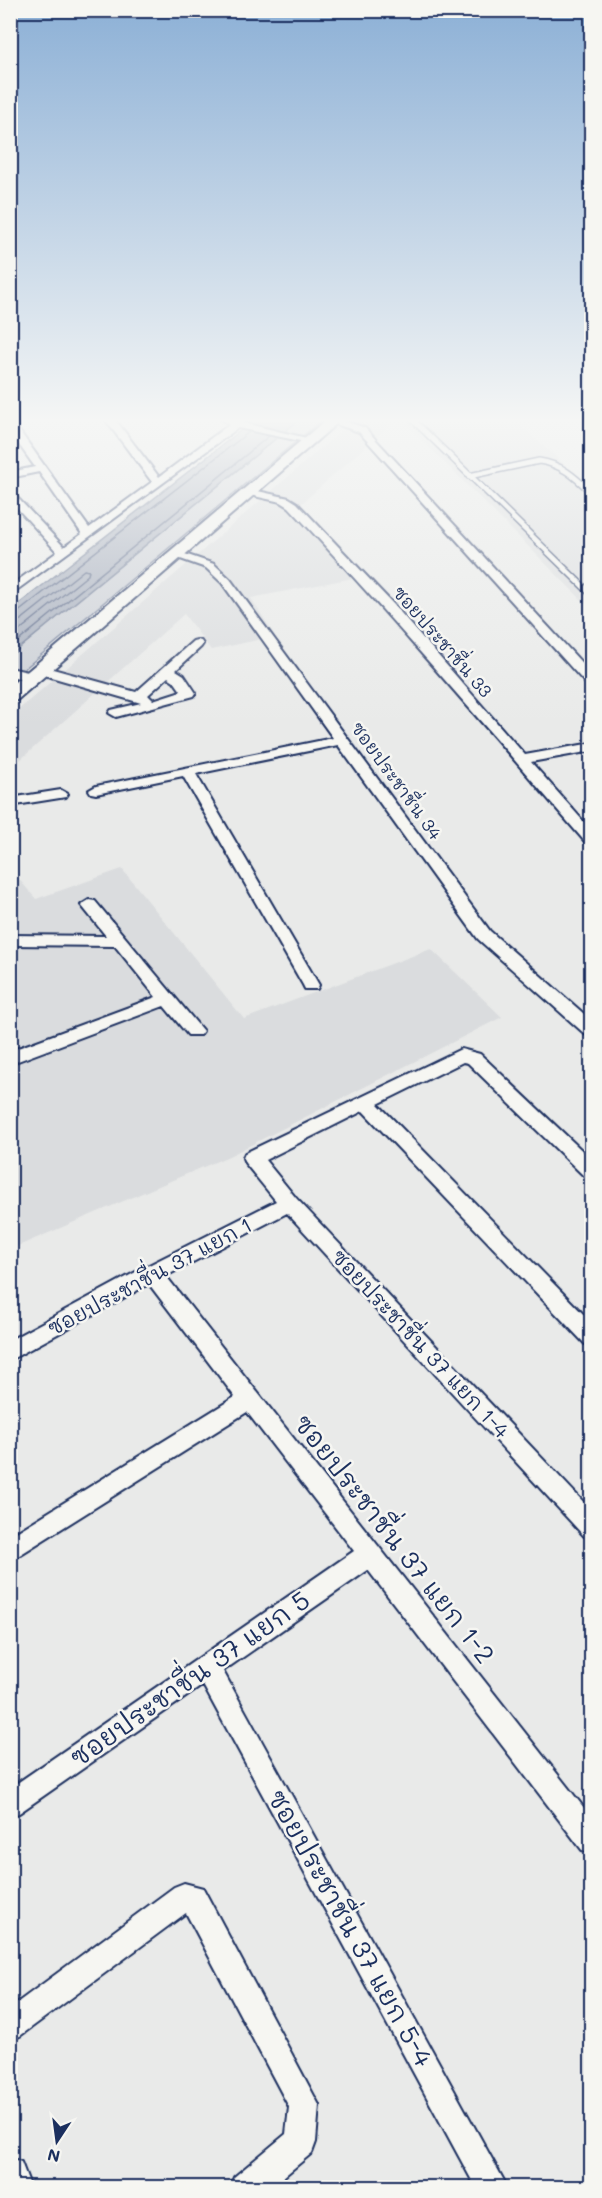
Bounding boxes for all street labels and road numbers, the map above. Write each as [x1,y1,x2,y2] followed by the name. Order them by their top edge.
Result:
[388,577,501,702] street label: ซอยประชาชื่น 33
[346,714,452,844] street label: ซอยประชาชื่น 34
[39,1204,256,1341] street label: ซอยประชาชื่น 37 แยก 1
[326,1238,521,1444] street label: ซอยประชาชื่น 37 แยก 1-4
[287,1403,508,1670] street label: ซอยประชาชื่น 37 แยก 1-2
[59,1577,316,1774] street label: ซอยประชาชื่น 37 แยก 5
[260,1780,447,2072] street label: ซอยประชาชื่น 37 แยก 5-4

